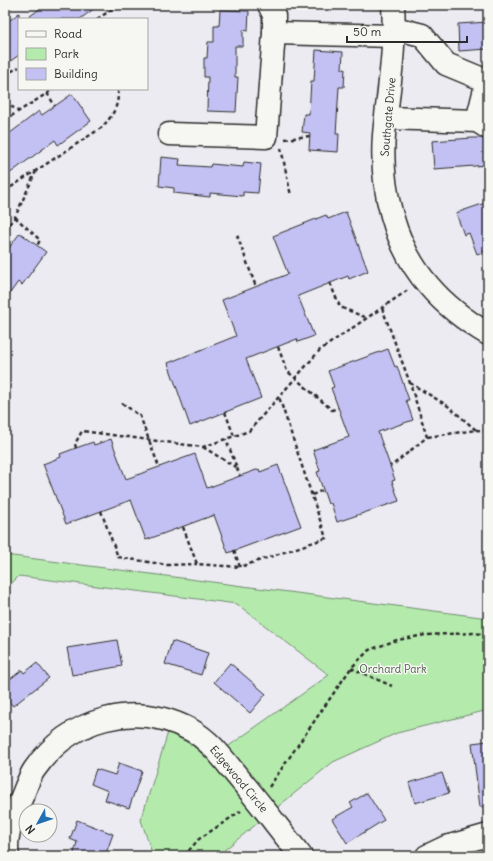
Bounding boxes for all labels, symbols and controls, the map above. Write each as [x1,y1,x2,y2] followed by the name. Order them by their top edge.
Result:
[18,18,148,90] legend
[347,18,467,44] scale bar
[353,24,382,39] text: 50 m
[54,26,82,41] text: Road
[54,46,79,61] text: Park
[54,66,98,81] text: Building
[378,77,398,157] street label: Southgate Drive
[359,662,427,676] park label: Orchard Park
[207,743,271,815] street label: Edgewood Circle
[18,803,58,843] north arrow
[23,822,38,837] text: N

